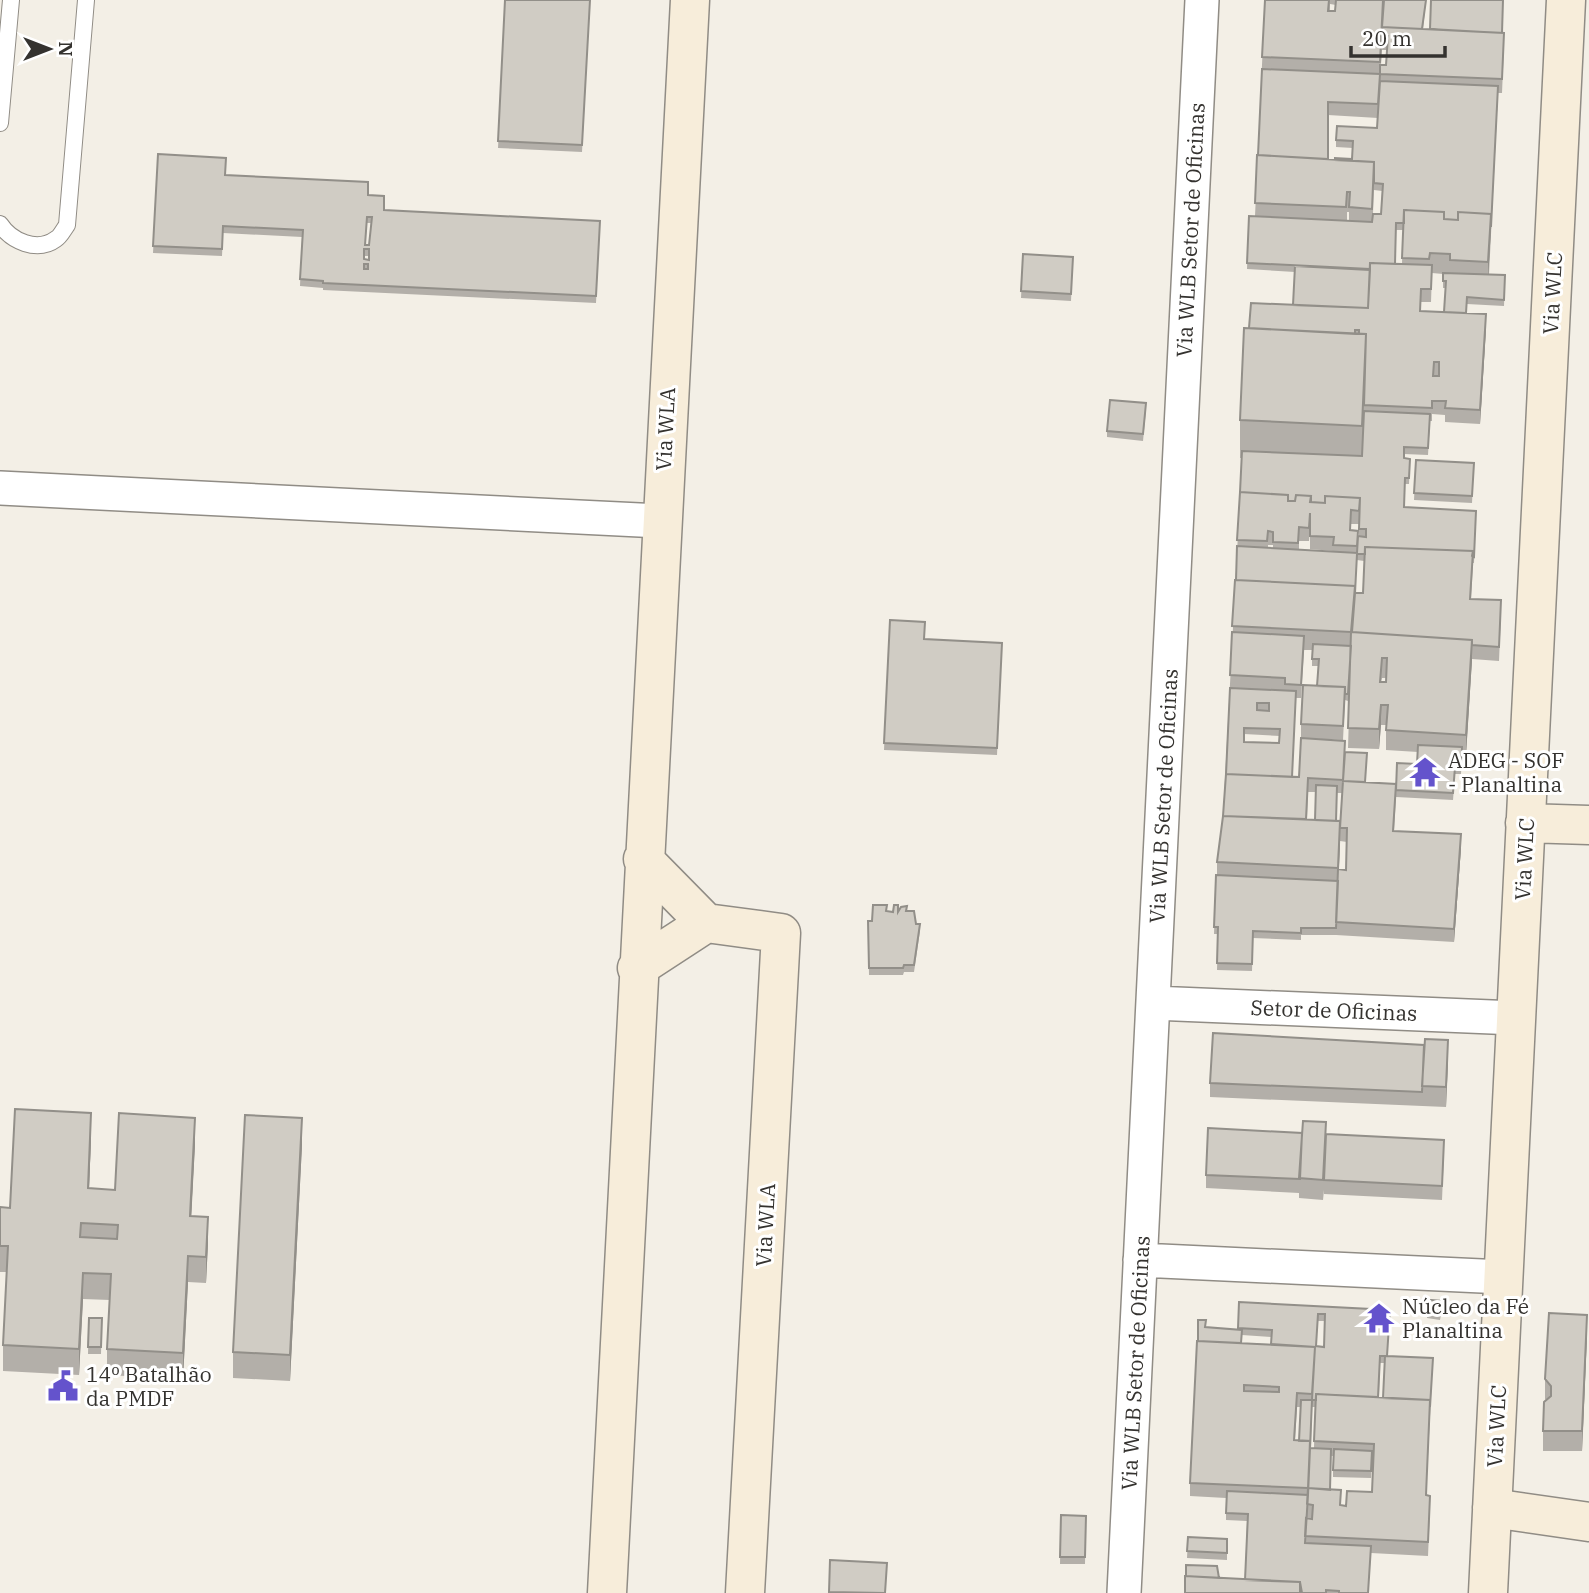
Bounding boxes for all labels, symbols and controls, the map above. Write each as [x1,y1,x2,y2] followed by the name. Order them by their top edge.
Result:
[14,14,84,84] north arrow
[1351,14,1446,58] scale bar
[1362,24,1412,52] text: 20 m
[54,41,78,57] text: N
[1169,102,1211,358] street label: Via WLB Setor de Oficinas
[1536,251,1568,335] street label: Via WLC
[649,386,681,472] street label: Via WLA
[1142,668,1184,924] street label: Via WLB Setor de Oficinas
[1448,746,1564,798] place label: ADEG - SOF - Planaltina
[1408,755,1442,789] temple icon: ADEG - SOF - Planaltina
[1508,817,1540,901] street label: Via WLC
[1250,993,1418,1027] street label: Setor de Oficinas
[749,1182,781,1268] street label: Via WLA
[1114,1235,1156,1491] street label: Via WLB Setor de Oficinas
[1402,1292,1529,1344] place label: Núcleo da Fé Planaltina
[1362,1301,1396,1335] temple icon: Núcleo da Fé Planaltina
[86,1360,212,1412] place label: 14º Batalhão da PMDF
[46,1369,80,1403] public building icon: 14º Batalhão da PMDF
[1480,1384,1512,1468] street label: Via WLC

